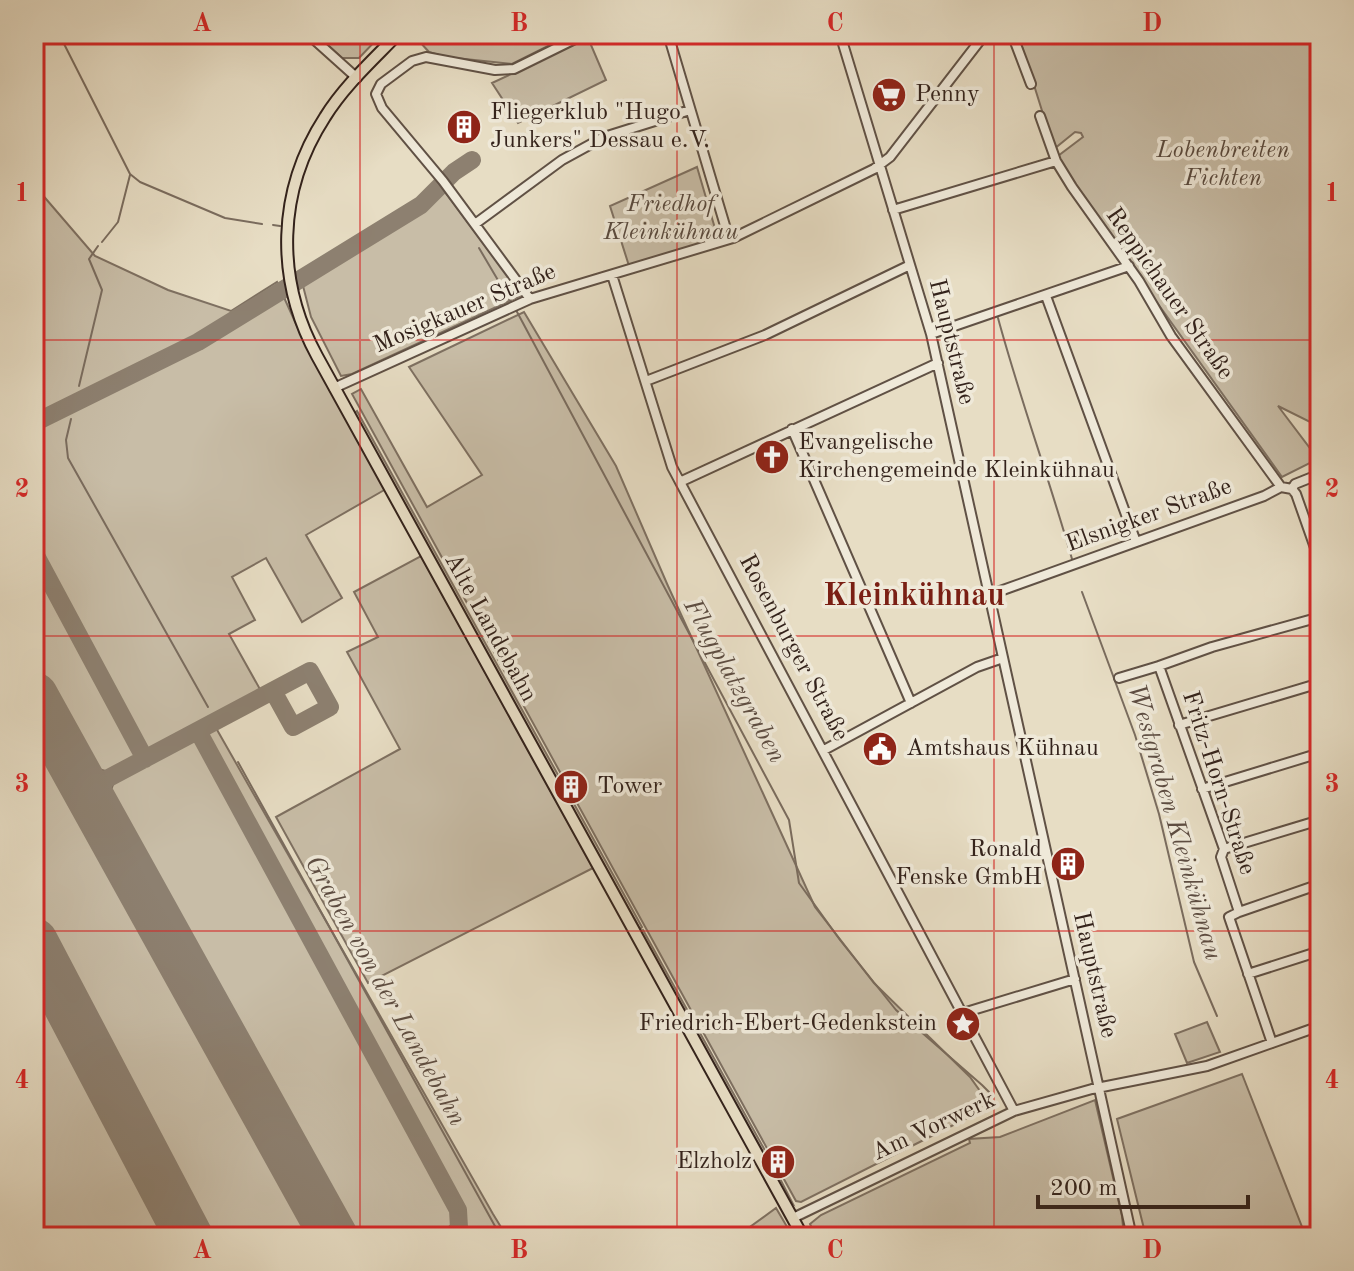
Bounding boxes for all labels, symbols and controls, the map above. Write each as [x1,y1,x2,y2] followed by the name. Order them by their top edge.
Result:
[192,11,212,37] text: A
[510,11,528,37] text: B
[826,11,844,37] text: C
[1142,11,1162,37] text: D
[870,76,908,114] supermarket icon: Penny
[915,83,980,107] place label: Penny
[490,101,710,153] place label: Fliegerklub "Hugo Junkers" Dessau e.V.
[445,108,483,146] building icon: Fliegerklub "Hugo Junkers" Dessau e.V.
[1155,139,1290,191] park label: Lobenbreiten Fichten
[14,181,30,207] text: 1
[1324,181,1340,207] text: 1
[603,193,739,245] park label: Friedhof Kleinkühnau
[1101,204,1237,384] street label: Reppichauer Straße
[370,260,560,358] street label: Mosigkauer Straße
[924,277,978,407] street label: Hauptstraße
[798,431,1115,483] place label: Evangelische Kirchengemeinde Kleinkühnau
[753,438,791,476] church icon: Evangelische Kirchengemeinde Kleinkühnau
[1063,475,1235,557] street label: Elsnigker Straße
[14,477,30,503] text: 2
[1324,477,1340,503] text: 2
[439,550,541,706] street label: Alte Landebahn
[734,551,852,745] street label: Rosenburger Straße
[823,581,1005,613] district label: Kleinkühnau
[678,594,790,768] water label: Flugplatzgraben
[1122,681,1226,964] water label: Westgraben Kleinkühnau
[1177,688,1259,878] street label: Fritz-Horn-Straße
[861,730,899,768] public building icon: Amtshaus Kühnau
[906,737,1099,761] place label: Amtshaus Kühnau
[552,768,590,806] building icon: Tower
[14,772,30,798] text: 3
[1324,772,1340,798] text: 3
[597,775,663,799] place label: Tower
[895,838,1042,890] place label: Ronald Fenske GmbH
[1049,845,1087,883] building icon: Ronald Fenske GmbH
[300,852,470,1131] water label: Graben von der Landebahn
[1068,910,1120,1040] street label: Hauptstraße
[944,1005,982,1043] place icon: Friedrich-Ebert-Gedenkstein
[639,1012,937,1036] place label: Friedrich-Ebert-Gedenkstein
[14,1068,30,1094] text: 4
[1324,1068,1340,1094] text: 4
[869,1088,999,1166] street label: Am Vorwerk
[759,1143,797,1181] building icon: Elzholz
[676,1150,752,1174] place label: Elzholz
[1038,1159,1248,1209] scale bar
[1050,1177,1118,1201] text: 200 m
[192,1238,212,1264] text: A
[510,1238,528,1264] text: B
[826,1238,844,1264] text: C
[1142,1238,1162,1264] text: D

